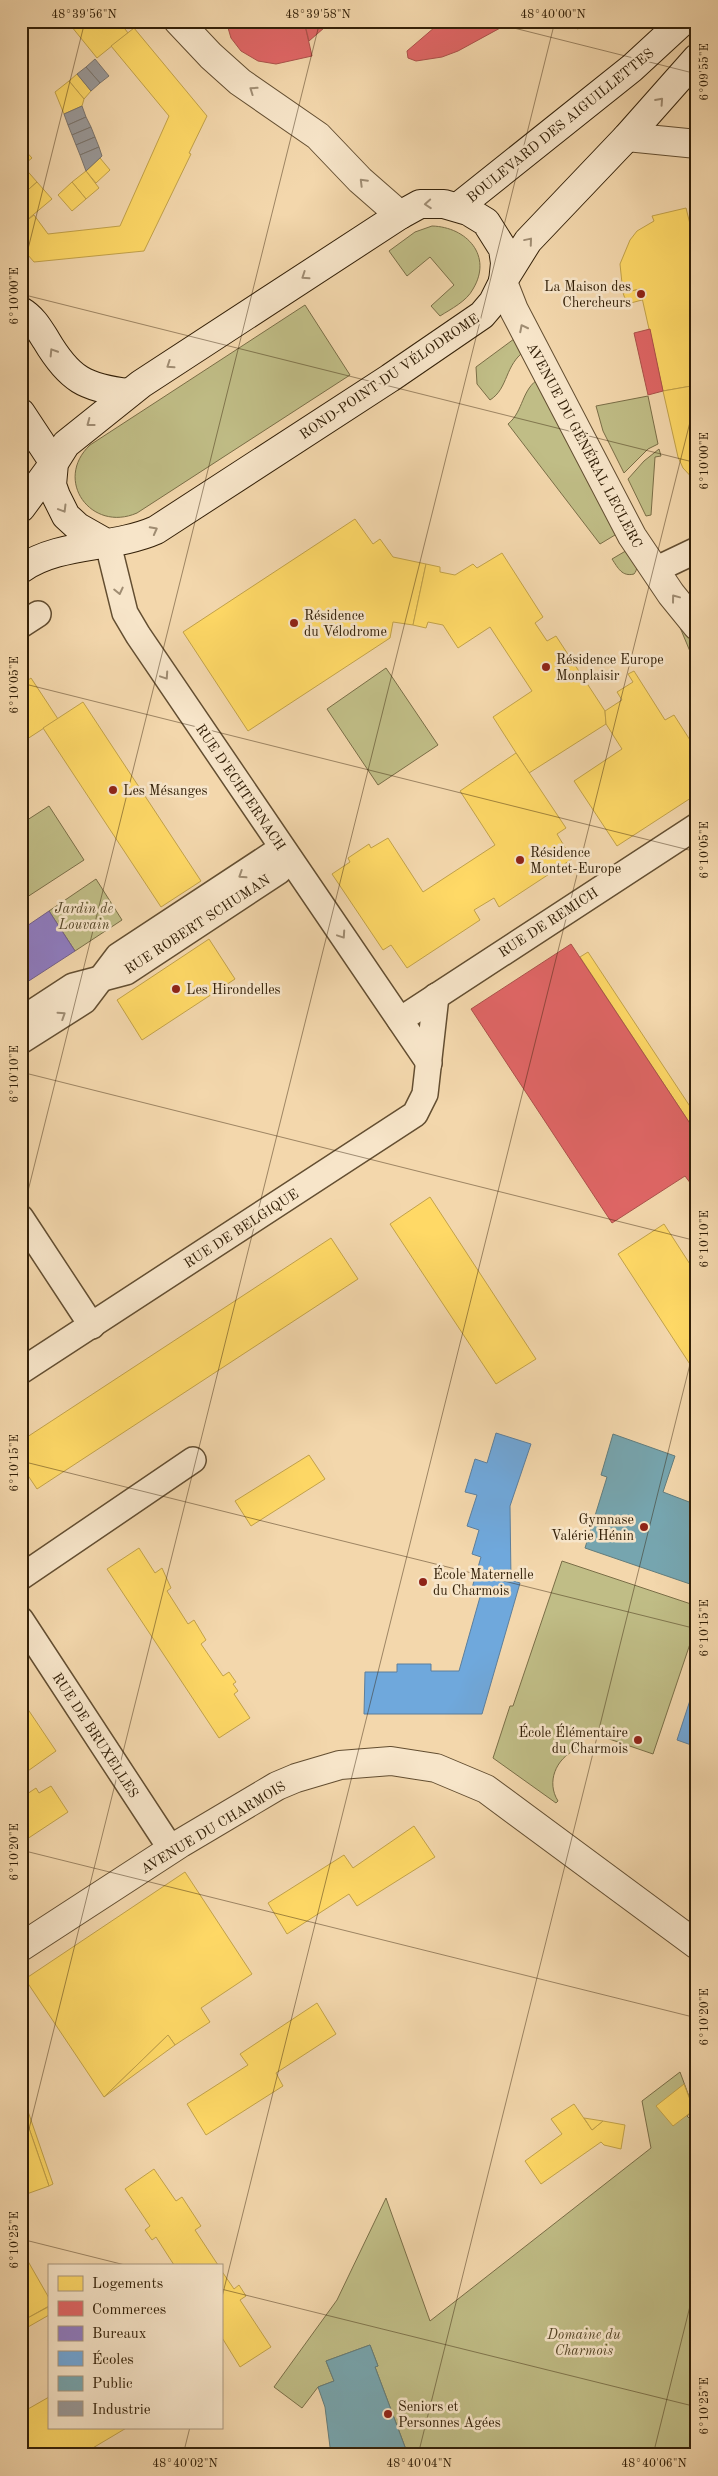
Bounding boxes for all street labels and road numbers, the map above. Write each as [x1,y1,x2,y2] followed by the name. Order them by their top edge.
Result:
[465,46,657,205] street label: BOULEVARD DES AIGUILLETTES
[296,309,482,442] street label: ROND-POINT DU VÉLODROME
[524,339,647,550] street label: AVENUE DU GÉNÉRAL LECLERC
[193,722,288,853] street label: RUE D'ECHTERNACH
[122,872,273,977] street label: RUE ROBERT SCHUMAN
[496,885,601,960] street label: RUE DE REMICH
[182,1187,301,1271] street label: RUE DE BELGIQUE
[50,1671,141,1801] street label: RUE DE BRUXELLES
[139,1779,288,1877] street label: AVENUE DU CHARMOIS

